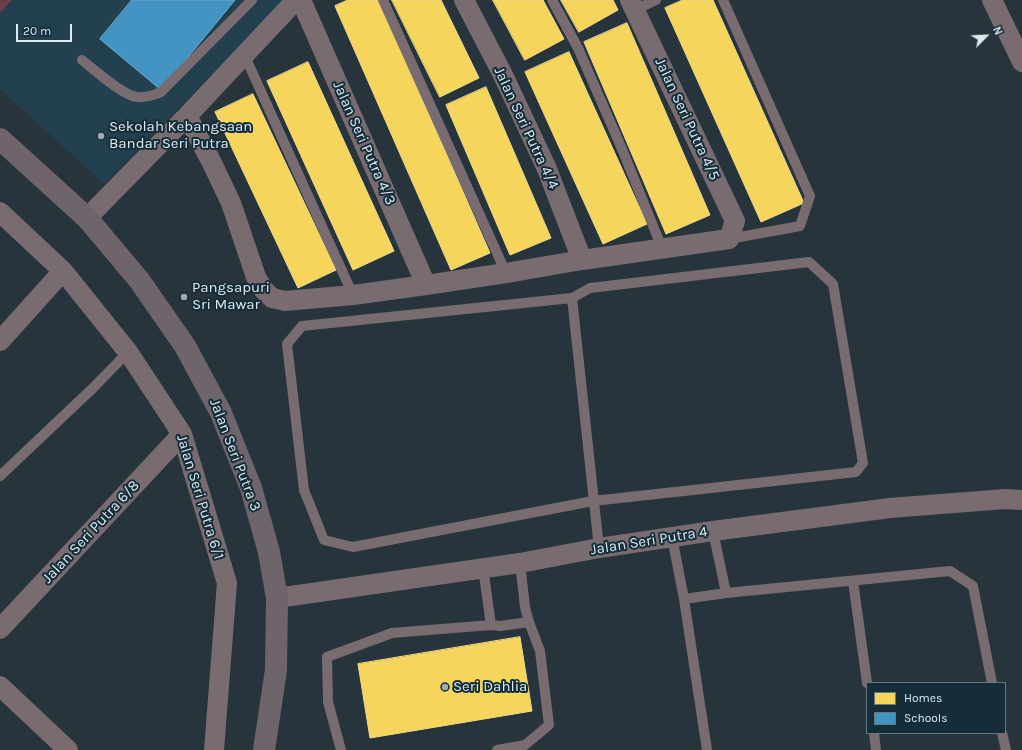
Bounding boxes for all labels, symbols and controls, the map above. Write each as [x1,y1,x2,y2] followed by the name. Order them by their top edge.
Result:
[18,16,74,42] scale bar
[966,16,1006,56] north arrow
[23,24,51,38] text: 20 m
[990,25,1005,37] text: N
[651,55,723,183] street label: Jalan Seri Putra 4/5
[490,64,562,192] street label: Jalan Seri Putra 4/4
[329,78,399,208] street label: Jalan Seri Putra 4/3
[109,118,252,153] place label: Sekolah Kebangsaan Bandar Seri Putra
[96,131,106,141] marker: Sekolah Kebangsaan Bandar Seri Putra
[192,279,270,314] place label: Pangsapuri Sri Mawar
[179,292,189,302] marker: Pangsapuri Sri Mawar
[205,396,265,514] street label: Jalan Seri Putra 3
[172,432,228,562] street label: Jalan Seri Putra 6/1
[39,477,143,587] street label: Jalan Seri Putra 6/8
[589,523,709,559] street label: Jalan Seri Putra 4
[453,678,527,696] place label: Seri Dahlia
[440,682,450,692] marker: Seri Dahlia
[866,682,1006,734] legend
[904,691,942,705] text: Homes
[904,711,947,725] text: Schools

